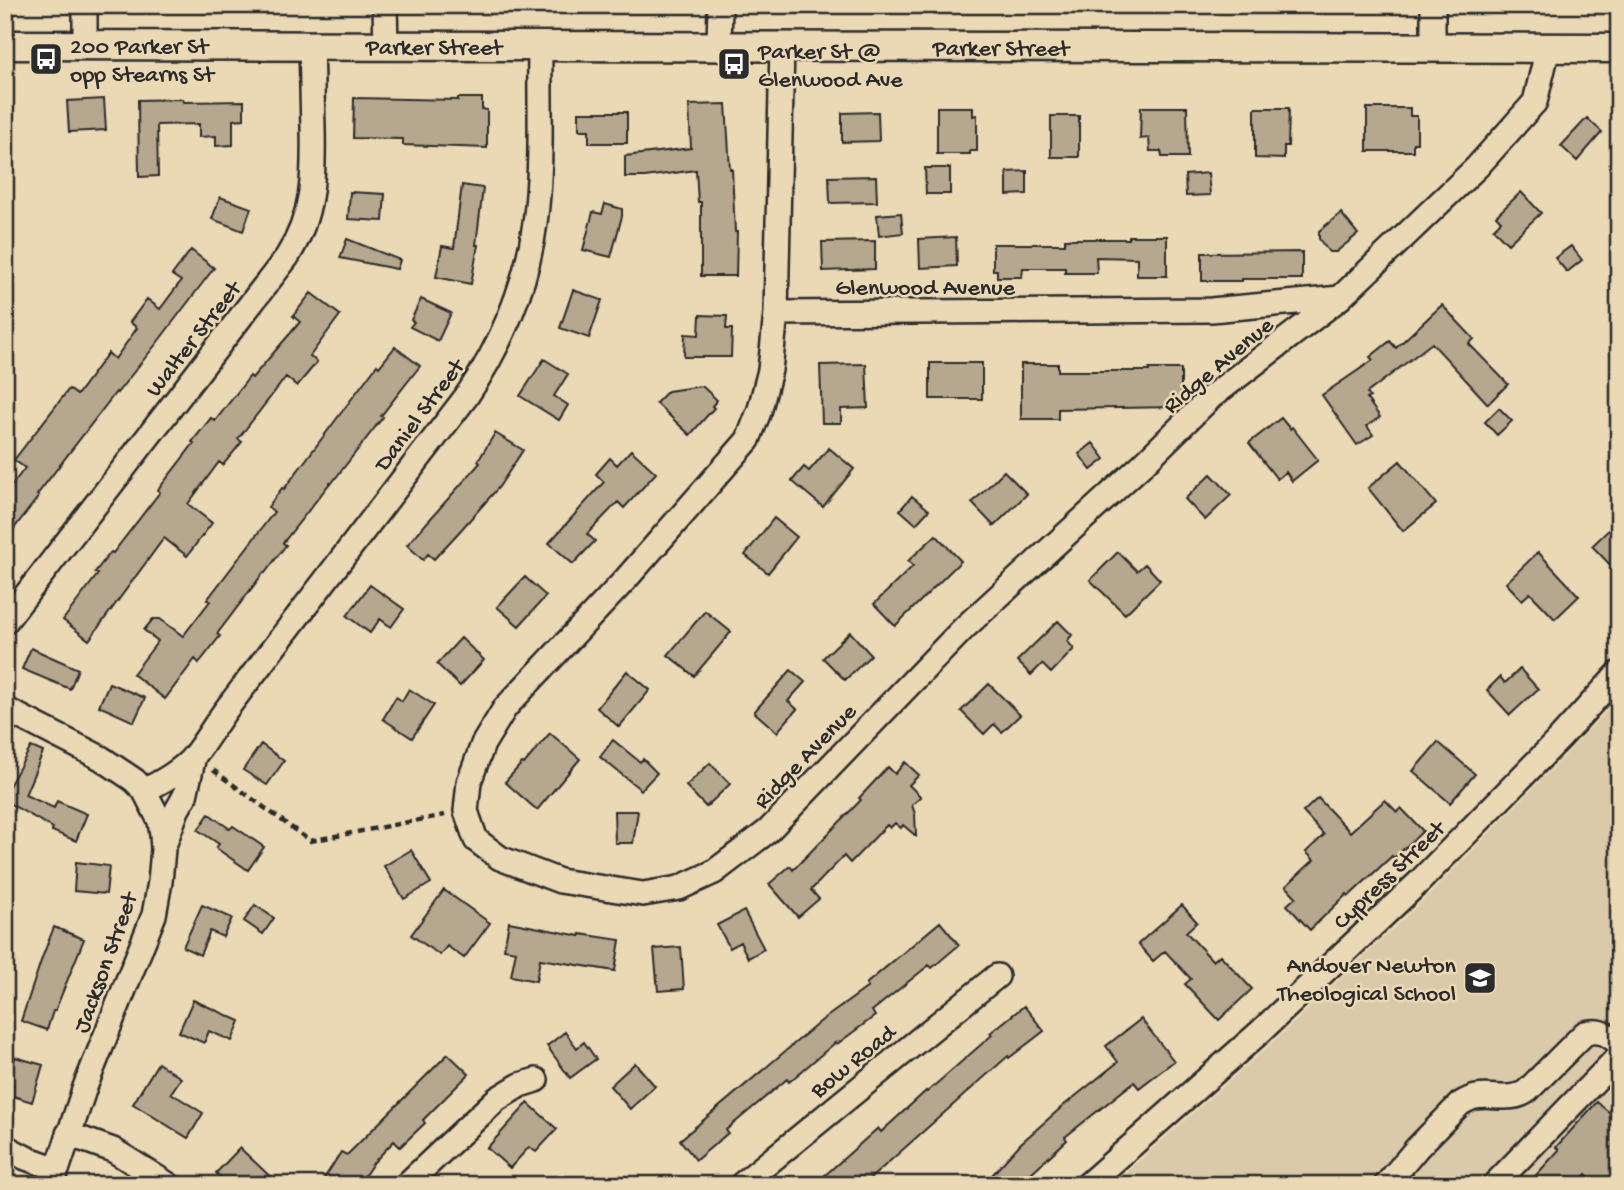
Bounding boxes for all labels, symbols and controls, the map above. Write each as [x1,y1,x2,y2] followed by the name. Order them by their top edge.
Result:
[70,34,216,91] place label: 200 Parker St opp Stearns St
[365,35,504,64] street label: Parker Street
[932,36,1071,65] street label: Parker Street
[757,39,903,96] place label: Parker St @ Glenwood Ave
[27,40,65,78] bus stop icon: 200 Parker St opp Stearns St
[715,45,753,83] bus stop icon: Parker St @ Glenwood Ave
[140,275,250,404] street label: Walter Street
[835,275,1015,304] street label: Glenwood Avenue
[1158,312,1281,421] street label: Ridge Avenue
[368,353,474,480] street label: Daniel Street
[749,698,865,816] street label: Ridge Avenue
[1328,814,1454,937] street label: Cypress Street
[68,887,147,1037] street label: Jackson Street
[1276,953,1457,1010] place label: Andover Newton Theological School
[1461,959,1499,997] school or university icon: Andover Newton Theological School
[805,1018,904,1107] street label: Bow Road

